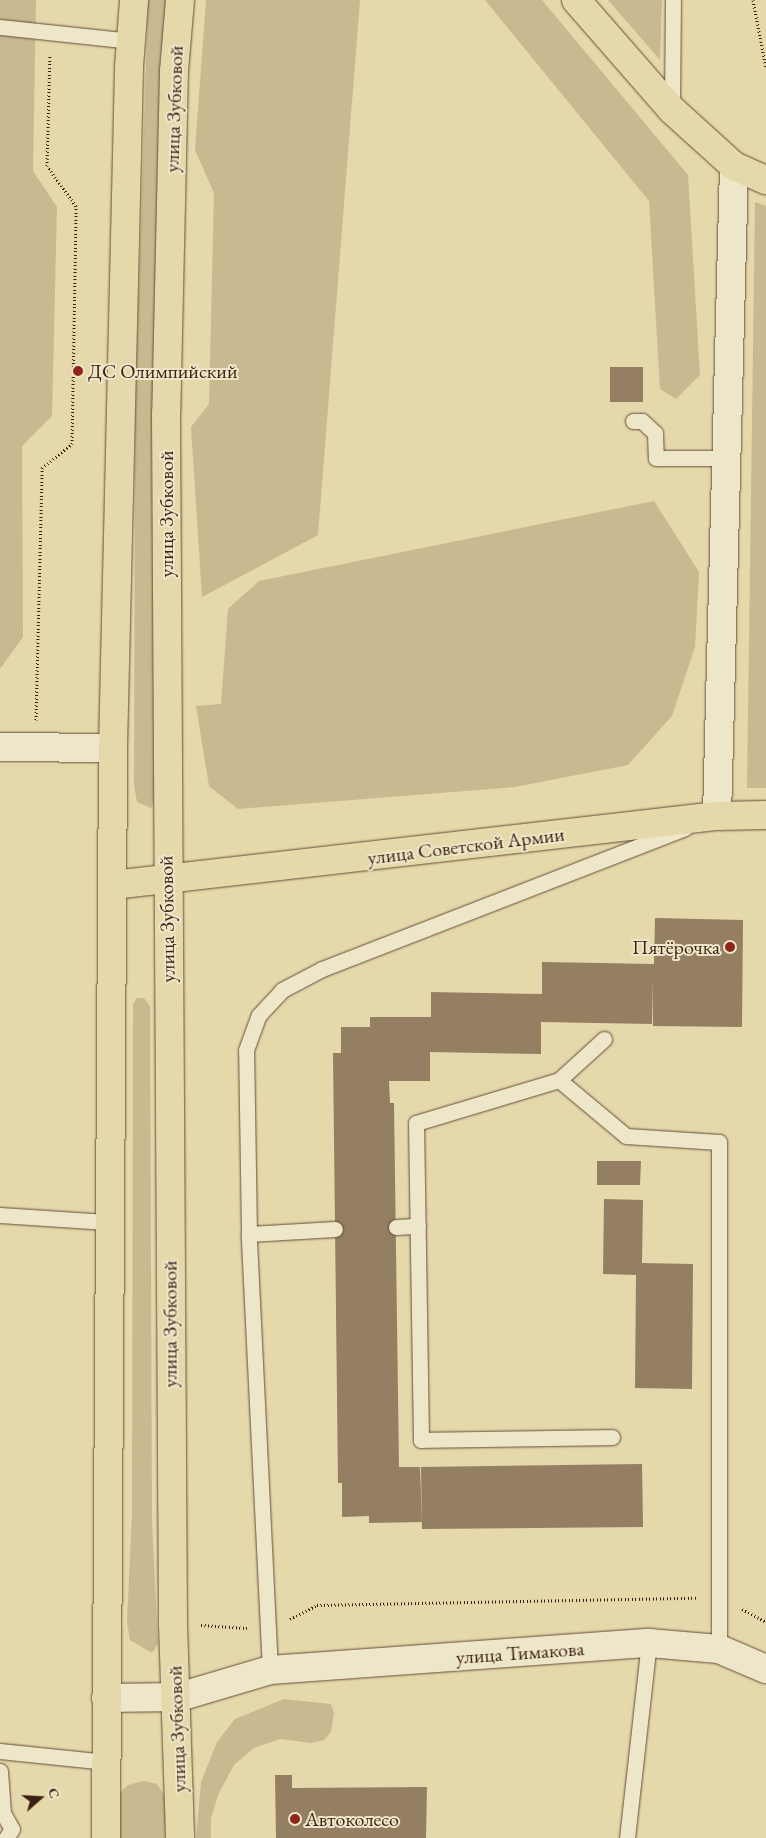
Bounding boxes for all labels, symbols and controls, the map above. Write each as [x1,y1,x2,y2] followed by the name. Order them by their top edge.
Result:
[160,45,188,173] street label: улица Зубковой
[88,359,237,383] place label: ДС Олимпийский
[72,365,84,377] marker: ДС Олимпийский
[154,450,178,578] street label: улица Зубковой
[366,822,566,870] street label: улица Советской Армии
[154,855,180,983] street label: улица Зубковой
[632,935,720,959] place label: Пятёрочка
[724,941,736,953] marker: Пятёрочка
[158,1260,182,1388] street label: улица Зубковой
[455,1637,585,1669] street label: улица Тимакова
[163,1665,191,1793] street label: улица Зубковой
[15,1773,65,1823] north arrow
[44,1785,64,1801] text: С
[305,1807,399,1831] place label: Автоколесо
[289,1813,301,1825] marker: Автоколесо

